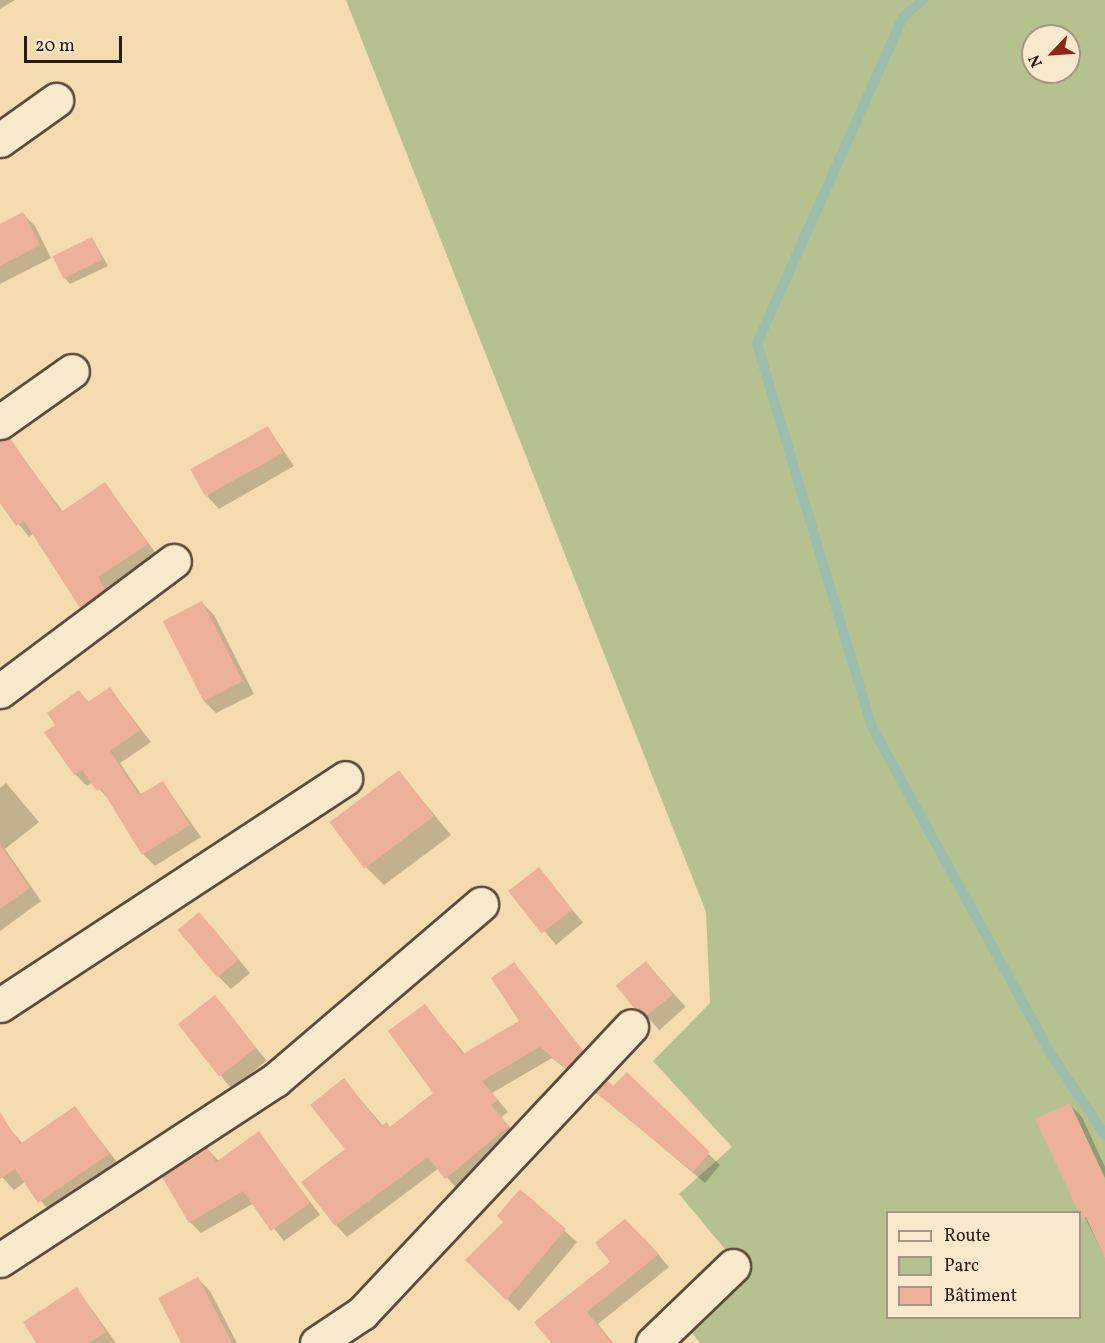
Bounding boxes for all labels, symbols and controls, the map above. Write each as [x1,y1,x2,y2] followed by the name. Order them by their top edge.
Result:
[27,24,124,62] scale bar
[1021,24,1081,84] north arrow
[35,34,75,59] text: 20 m
[1024,51,1049,71] text: N
[886,1211,1081,1319] legend
[944,1224,990,1249] text: Route
[944,1254,979,1279] text: Parc
[944,1284,1017,1309] text: Bâtiment

